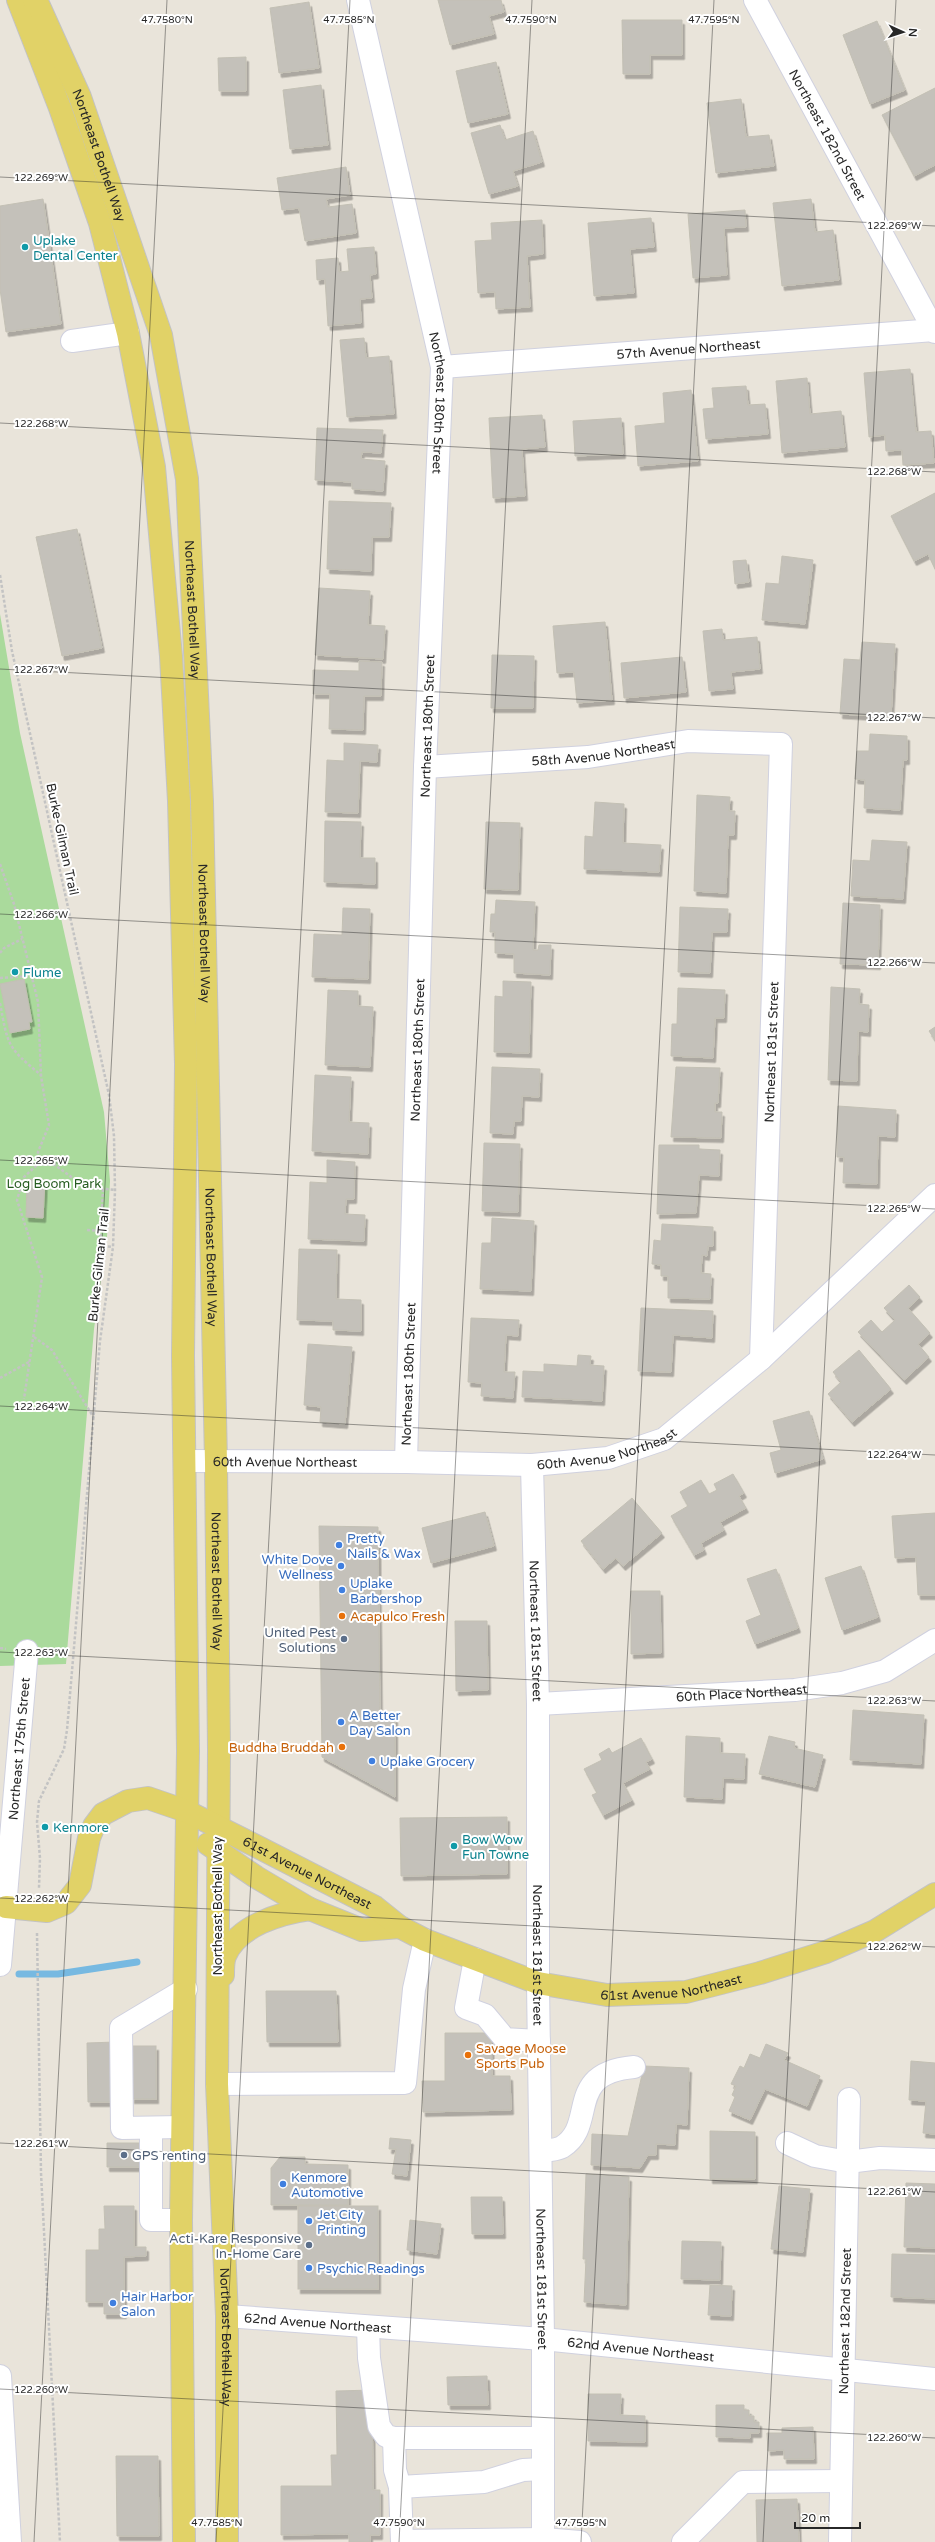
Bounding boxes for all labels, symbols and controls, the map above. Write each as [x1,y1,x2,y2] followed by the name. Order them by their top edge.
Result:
[883,12,923,52] north arrow
[141,14,193,26] text: 47.7580°N
[323,14,375,26] text: 47.7585°N
[505,14,557,26] text: 47.7590°N
[688,14,740,26] text: 47.7595°N
[906,28,919,37] text: N
[785,67,869,203] street label: Northeast 182nd Street
[68,87,129,224] street label: Northeast Bothell Way
[14,172,68,184] text: 122.269°W
[867,220,921,232] text: 122.269°W
[33,233,118,264] place label: Uplake Dental Center
[20,242,30,252] marker: Uplake Dental Center
[425,330,449,474] street label: Northeast 180th Street
[616,336,761,363] street label: 57th Avenue Northeast
[14,418,68,430] text: 122.268°W
[867,466,921,478] text: 122.268°W
[181,540,203,679] street label: Northeast Bothell Way
[418,654,438,798] street label: Northeast 180th Street
[14,664,68,676] text: 122.267°W
[867,712,921,724] text: 122.267°W
[531,736,676,769] street label: 58th Avenue Northeast
[42,782,82,897] street label: Burke-Gilman Trail
[194,864,213,1003] street label: Northeast Bothell Way
[14,909,68,921] text: 122.266°W
[867,957,921,969] text: 122.266°W
[23,965,61,981] place label: Flume
[10,967,20,977] marker: Flume
[408,978,428,1122] street label: Northeast 180th Street
[762,981,782,1123] street label: Northeast 181st Street
[14,1155,68,1167] text: 122.265°W
[7,1176,101,1192] park label: Log Boom Park
[201,1188,220,1327] street label: Northeast Bothell Way
[867,1203,921,1215] text: 122.265°W
[85,1207,113,1323] street label: Burke-Gilman Trail
[399,1302,419,1446] street label: Northeast 180th Street
[14,1401,68,1413] text: 122.264°W
[536,1425,680,1474] street label: 60th Avenue Northeast
[867,1449,921,1461] text: 122.264°W
[213,1454,357,1471] street label: 60th Avenue Northeast
[208,1512,225,1651] street label: Northeast Bothell Way
[347,1531,421,1562] place label: Pretty Nails & Wax
[334,1540,344,1550] marker: Pretty Nails & Wax
[262,1552,333,1583] place label: White Dove Wellness
[525,1560,545,1702] street label: Northeast 181st Street
[336,1561,346,1571] marker: White Dove Wellness
[350,1576,422,1607] place label: Uplake Barbershop
[337,1585,347,1595] marker: Uplake Barbershop
[350,1609,445,1625] place label: Acapulco Fresh
[337,1611,347,1621] marker: Acapulco Fresh
[264,1625,336,1656] place label: United Pest Solutions
[339,1634,349,1644] marker: United Pest Solutions
[14,1647,68,1659] text: 122.263°W
[5,1677,34,1821] street label: Northeast 175th Street
[676,1681,809,1705] street label: 60th Place Northeast
[867,1695,921,1707] text: 122.263°W
[349,1708,411,1739] place label: A Better Day Salon
[336,1717,346,1727] marker: A Better Day Salon
[229,1740,334,1756] place label: Buddha Bruddah
[337,1742,347,1752] marker: Buddha Bruddah
[380,1754,475,1770] place label: Uplake Grocery
[367,1756,377,1766] marker: Uplake Grocery
[53,1820,109,1836] place label: Kenmore
[40,1822,50,1832] marker: Kenmore
[462,1832,529,1863] place label: Bow Wow Fun Towne
[240,1834,374,1913] street label: 61st Avenue Northeast
[210,1837,226,1975] street label: Northeast Bothell Way
[449,1841,459,1851] marker: Bow Wow Fun Towne
[529,1884,546,2026] street label: Northeast 181st Street
[14,1893,68,1905] text: 122.262°W
[867,1941,921,1953] text: 122.262°W
[599,1971,744,2004] street label: 61st Avenue Northeast
[476,2041,566,2072] place label: Savage Moose Sports Pub
[463,2050,473,2060] marker: Savage Moose Sports Pub
[14,2138,68,2150] text: 122.261°W
[132,2148,206,2164] place label: GPS renting
[119,2150,129,2160] marker: GPS renting
[291,2170,363,2201] place label: Kenmore Automotive
[278,2179,288,2189] marker: Kenmore Automotive
[867,2186,921,2198] text: 122.261°W
[317,2207,366,2238] place label: Jet City Printing
[532,2208,550,2350] street label: Northeast 181st Street
[304,2216,314,2226] marker: Jet City Printing
[169,2231,301,2262] place label: Acti-Kare Responsive In-Home Care
[304,2240,314,2250] marker: Acti-Kare Responsive In-Home Care
[836,2248,855,2394] street label: Northeast 182nd Street
[317,2261,425,2277] place label: Psychic Readings
[304,2263,314,2273] marker: Psychic Readings
[216,2267,234,2406] street label: Northeast Bothell Way
[121,2289,193,2320] place label: Hair Harbor Salon
[108,2298,118,2308] marker: Hair Harbor Salon
[243,2310,392,2337] street label: 62nd Avenue Northeast
[566,2335,715,2365] street label: 62nd Avenue Northeast
[14,2384,68,2396] text: 122.260°W
[867,2432,921,2444] text: 122.260°W
[795,2504,860,2530] scale bar
[801,2511,830,2525] text: 20 m
[191,2517,243,2529] text: 47.7585°N
[373,2517,425,2529] text: 47.7590°N
[555,2517,607,2529] text: 47.7595°N

